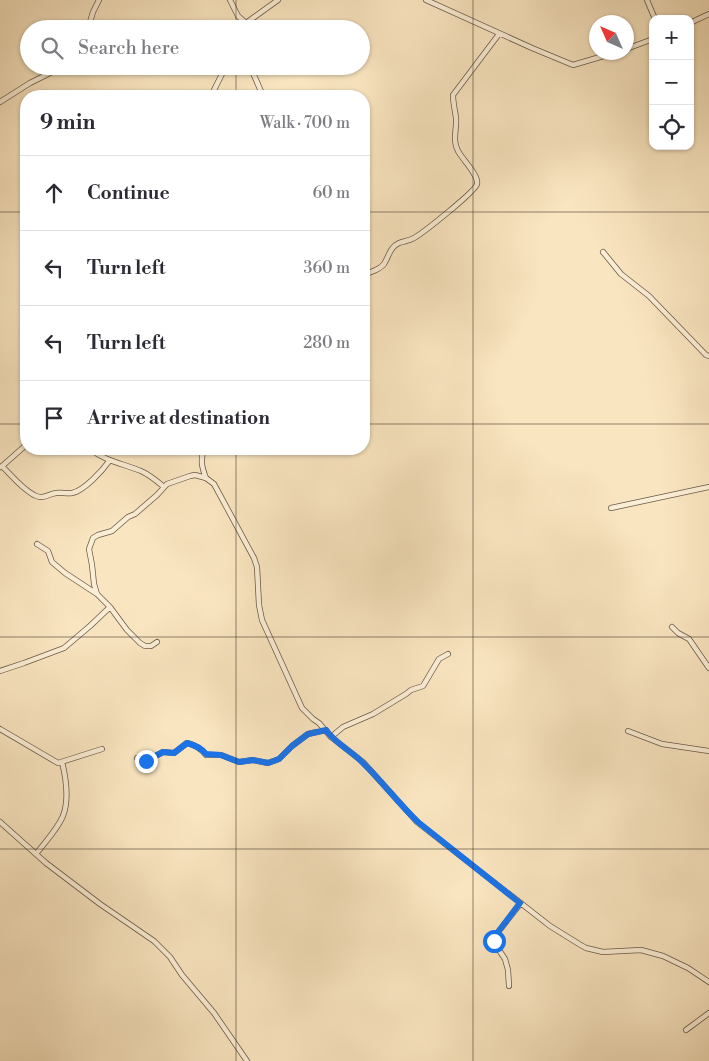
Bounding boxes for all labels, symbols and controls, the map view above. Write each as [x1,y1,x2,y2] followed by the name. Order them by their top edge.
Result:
[589,15,634,60] north arrow
[649,15,694,150] map controls
[649,15,694,60] button: +
[20,20,370,75] search box
[38,34,66,62] icon: search
[78,36,179,60] text: Search here
[649,60,694,105] button: −
[649,105,694,150] button: locate
[40,110,95,136] text: 9 min
[260,113,350,133] text: Walk · 700 m
[40,179,68,207] icon: ahead
[87,181,170,205] text: Continue
[312,183,350,203] text: 60 m
[40,254,68,282] icon: left
[87,256,166,280] text: Turn left
[304,258,350,278] text: 360 m
[40,329,68,357] icon: left
[87,331,166,355] text: Turn left
[303,333,350,353] text: 280 m
[40,404,68,432] icon: arrive
[87,406,270,430] text: Arrive at destination
[135,750,158,773] route end
[483,930,506,953] route start

